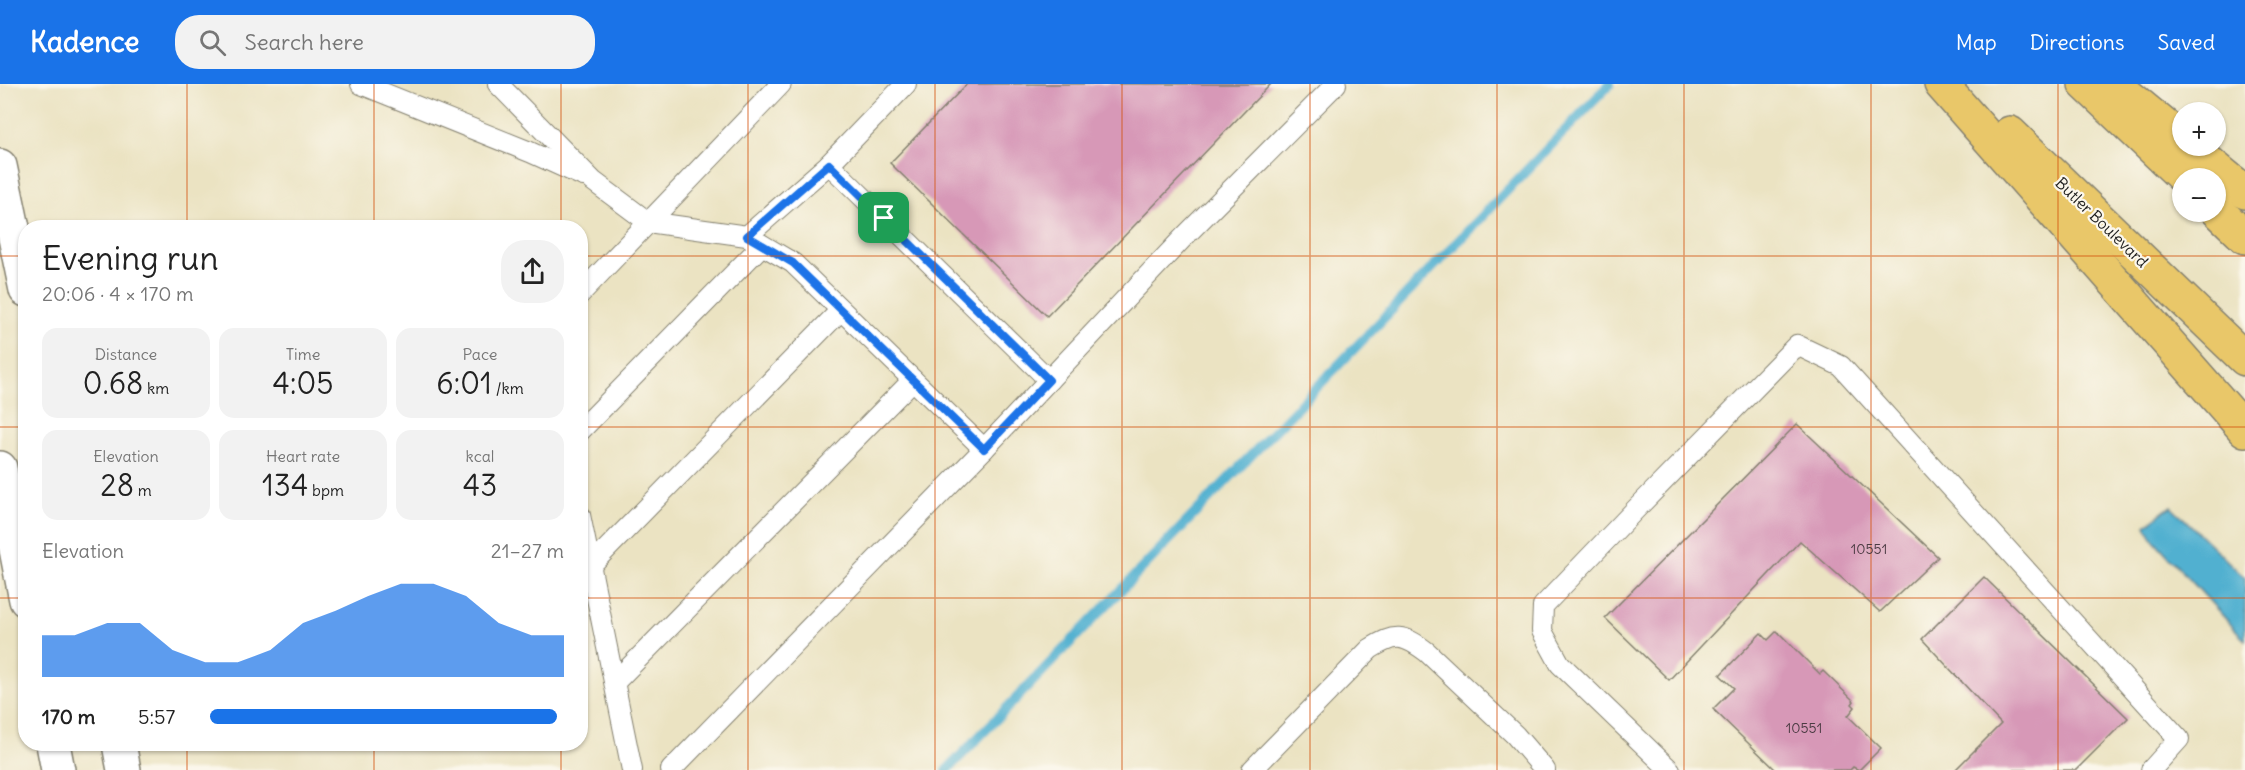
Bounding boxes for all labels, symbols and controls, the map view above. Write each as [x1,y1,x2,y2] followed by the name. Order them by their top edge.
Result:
[175,15,595,69] search box
[30,24,139,60] text: Kadence
[196,26,229,59] icon: search
[244,28,364,56] text: Search here
[1956,29,1997,56] text: Map
[2030,29,2124,56] text: Directions
[2157,29,2215,56] text: Saved
[2172,102,2226,222] map controls
[2172,102,2226,156] button: +
[2172,168,2226,222] button: −
[2051,173,2153,271] street label: Butler Boulevard
[858,192,909,243] pin
[867,201,900,234] icon: arrive
[42,237,218,279] text: Evening run
[501,240,564,303] button: share
[42,281,194,306] text: 20:06 · 4 × 170 m
[95,344,157,364] text: Distance
[286,344,320,364] text: Time
[463,344,497,364] text: Pace
[83,364,143,402] text: 0.68
[272,364,334,402] text: 4:05
[436,364,492,402] text: 6:01
[143,378,169,398] text: km
[492,378,524,398] text: /km
[93,446,159,466] text: Elevation
[266,446,340,466] text: Heart rate
[466,446,494,466] text: kcal
[100,466,134,504] text: 28
[262,466,308,504] text: 134
[463,466,497,504] text: 43
[134,480,152,500] text: m
[308,480,344,500] text: bpm
[42,538,124,563] text: Elevation
[491,538,564,563] text: 21–27 m
[1851,540,1887,558] house number: 10551
[42,704,95,729] text: 170 m
[138,704,175,729] text: 5:57
[1786,719,1822,737] house number: 10551

